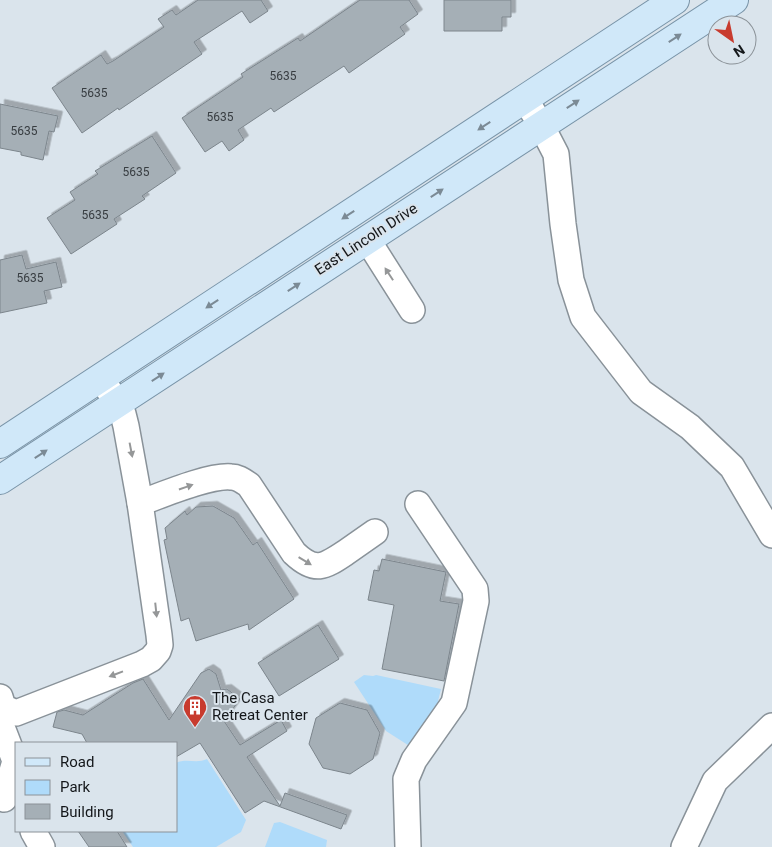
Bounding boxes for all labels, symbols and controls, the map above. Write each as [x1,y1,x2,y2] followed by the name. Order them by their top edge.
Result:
[707,15,757,65] north arrow
[669,33,682,42] one-way arrow
[731,41,748,60] text: N
[270,69,297,83] house number: 5635
[81,86,108,100] house number: 5635
[566,100,580,109] one-way arrow
[207,110,234,124] house number: 5635
[477,121,490,131] one-way arrow
[11,124,38,138] house number: 5635
[123,165,150,179] house number: 5635
[430,188,444,198] one-way arrow
[311,199,421,279] street label: East Lincoln Drive
[82,208,109,222] house number: 5635
[341,210,355,220] one-way arrow
[385,268,394,281] one-way arrow
[17,271,44,285] house number: 5635
[287,282,300,292] one-way arrow
[205,299,219,309] one-way arrow
[151,372,165,381] one-way arrow
[127,442,135,458] one-way arrow
[34,449,47,458] one-way arrow
[178,483,193,490] one-way arrow
[298,557,311,566] one-way arrow
[152,603,160,619] one-way arrow
[108,671,123,678] one-way arrow
[212,689,308,724] place label: The Casa Retreat Center
[182,694,208,728] building icon: The Casa Retreat Center
[15,742,178,832] legend
[60,753,94,771] text: Road
[60,778,91,796] text: Park
[60,803,114,821] text: Building

